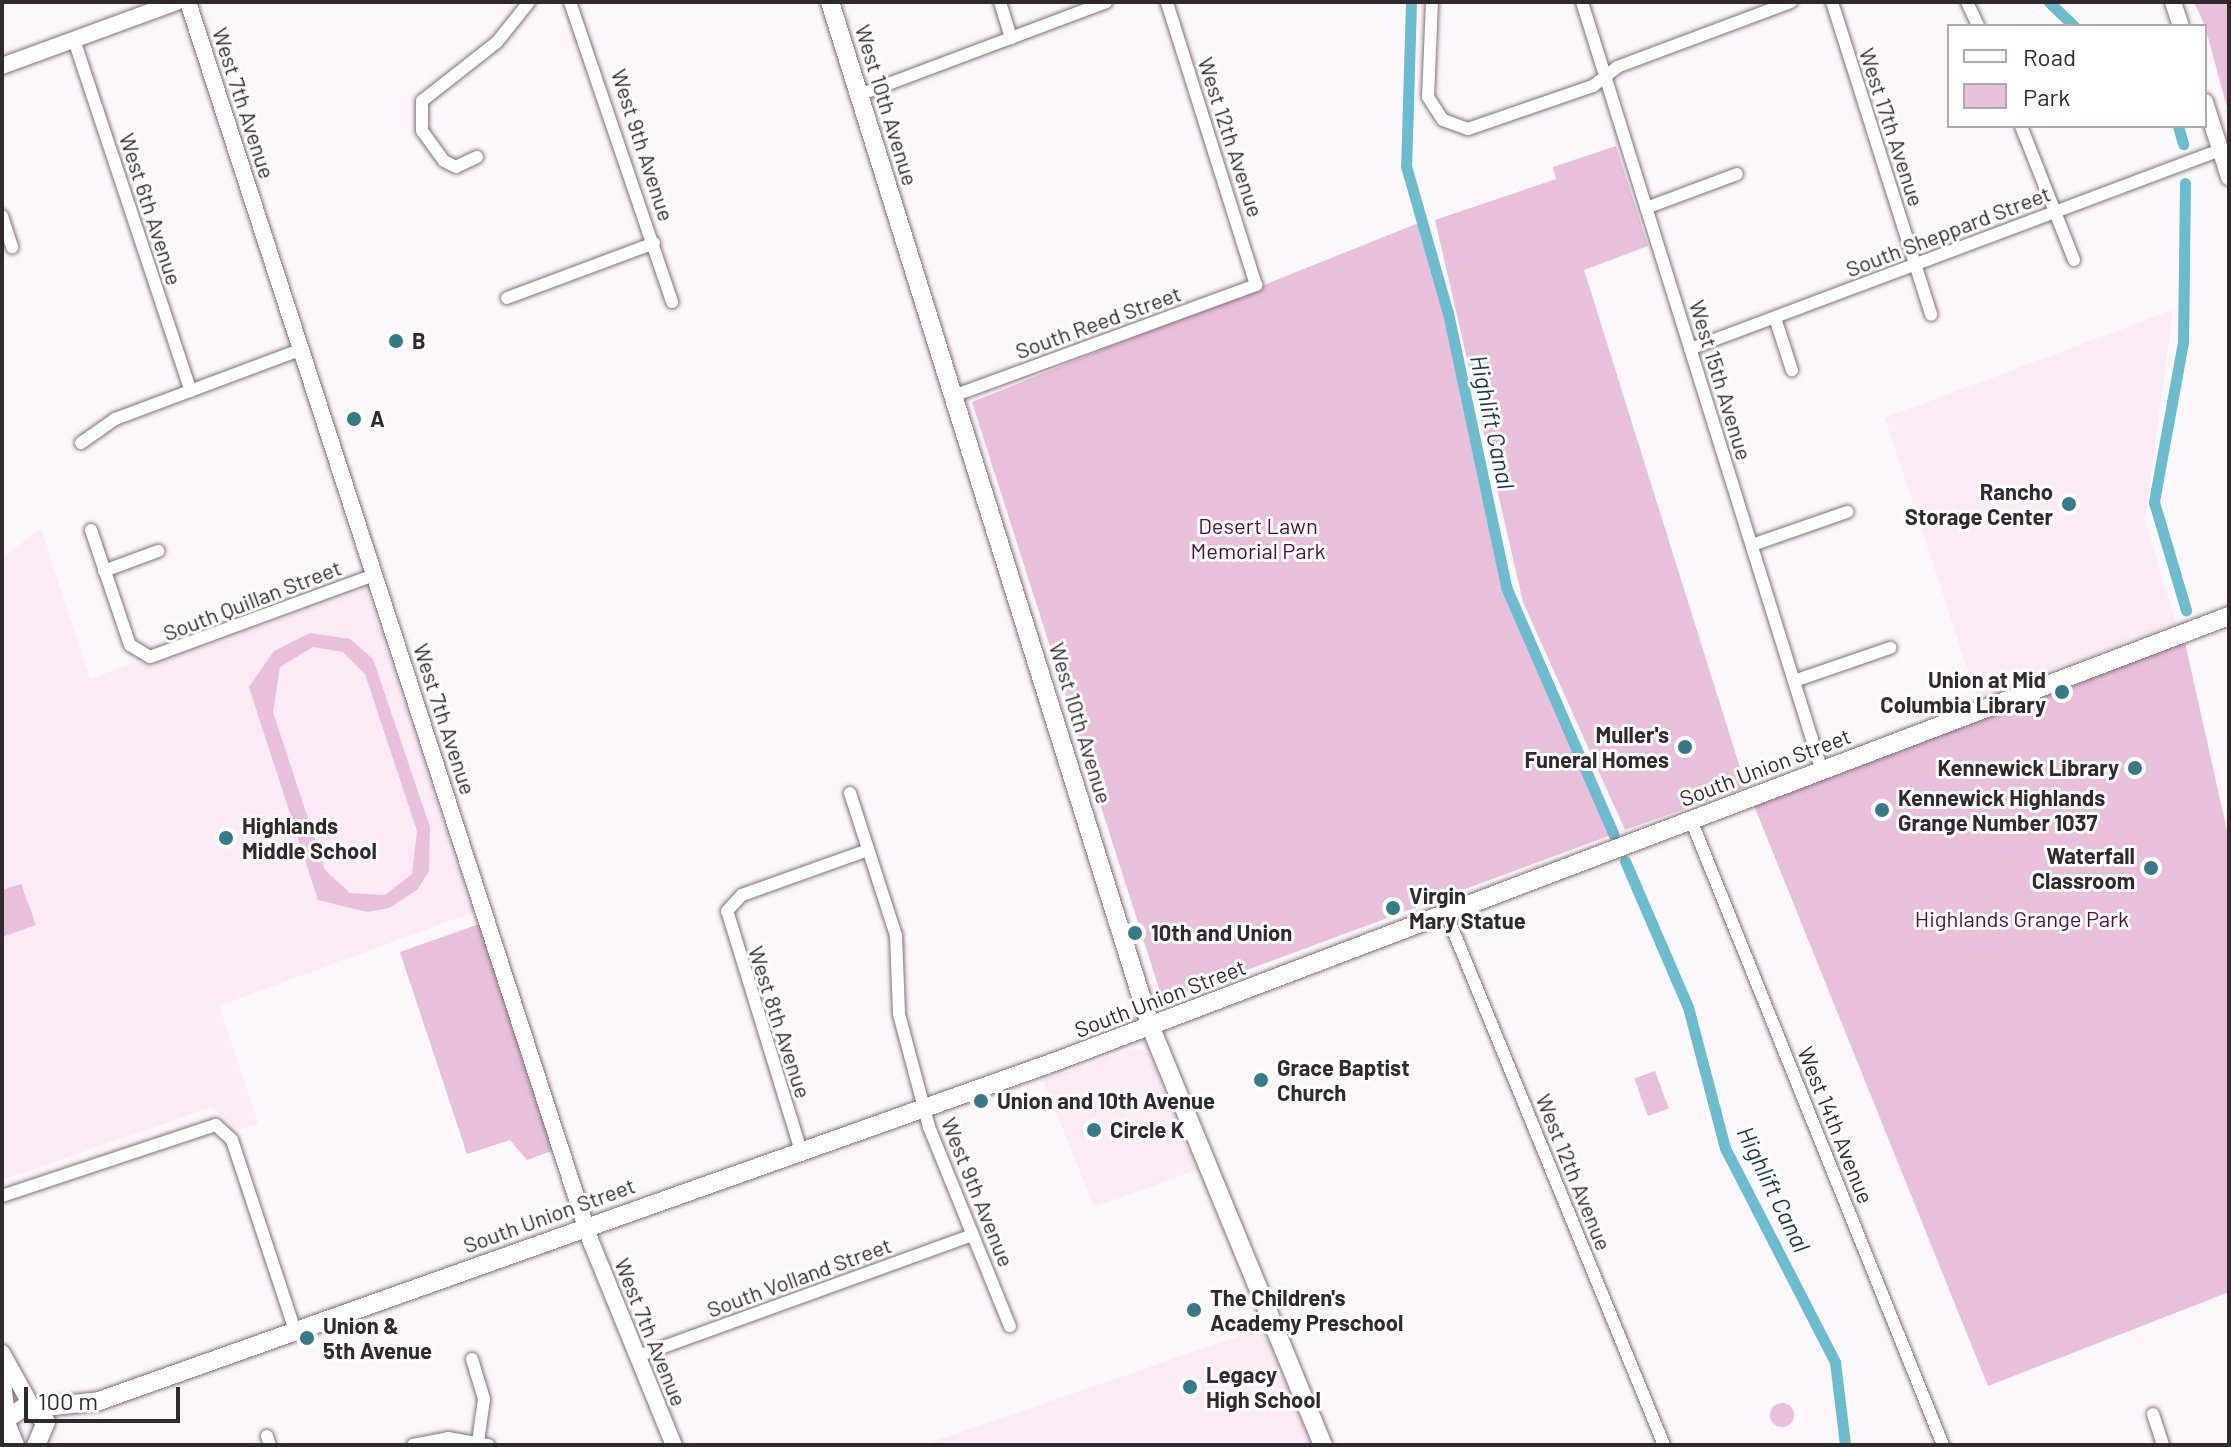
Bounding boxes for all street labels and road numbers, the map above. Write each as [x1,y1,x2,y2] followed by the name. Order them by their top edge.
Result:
[850,21,924,189] street label: West 10th Avenue
[207,24,281,182] street label: West 7th Avenue
[1854,44,1930,210] street label: West 17th Avenue
[1193,54,1269,220] street label: West 12th Avenue
[606,66,680,224] street label: West 9th Avenue
[114,130,188,288] street label: West 6th Avenue
[1842,180,2054,282] street label: South Sheppard Street
[1012,280,1184,364] street label: South Reed Street
[1684,297,1758,463] street label: West 15th Avenue
[159,554,345,646] street label: South Quillan Street
[1044,639,1118,807] street label: West 10th Avenue
[408,640,482,798] street label: West 7th Avenue
[1676,722,1854,812] street label: South Union Street
[743,943,817,1101] street label: West 8th Avenue
[1071,953,1249,1043] street label: South Union Street
[1793,1043,1879,1207] street label: West 14th Avenue
[1531,1090,1617,1254] street label: West 12th Avenue
[936,1114,1020,1270] street label: West 9th Avenue
[459,1172,639,1258] street label: South Union Street
[703,1231,895,1323] street label: South Volland Street
[609,1254,693,1410] street label: West 7th Avenue

